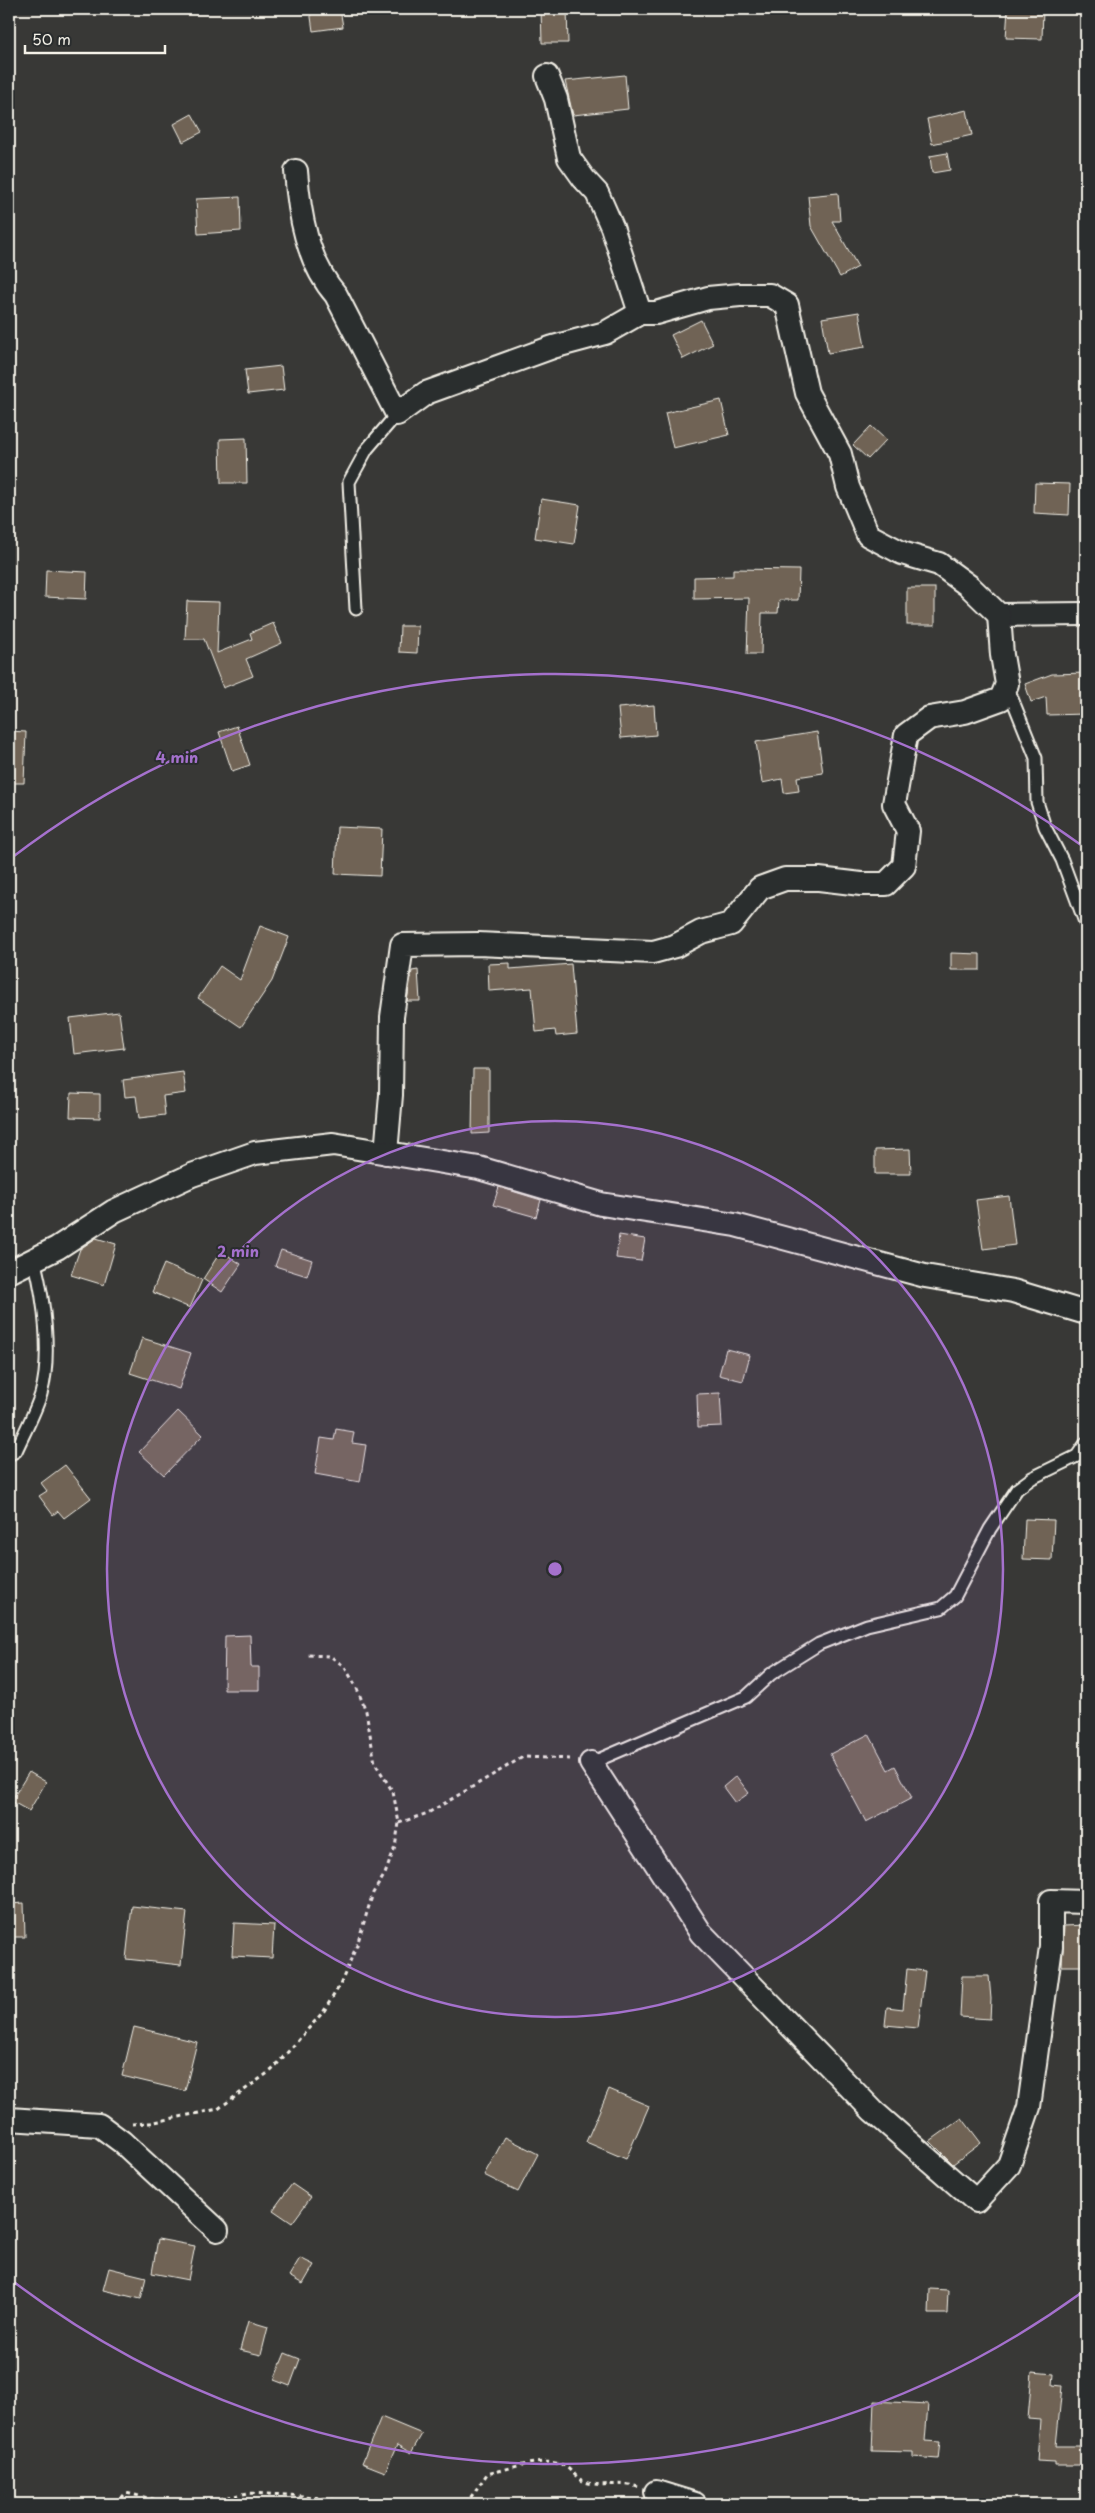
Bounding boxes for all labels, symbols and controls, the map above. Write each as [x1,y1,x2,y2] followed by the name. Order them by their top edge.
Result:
[25,22,165,54] scale bar
[32,27,71,50] text: 50 m
[156,745,198,768] text: 4 min
[217,1239,259,1262] text: 2 min
[546,1560,564,1578] centre of rings

